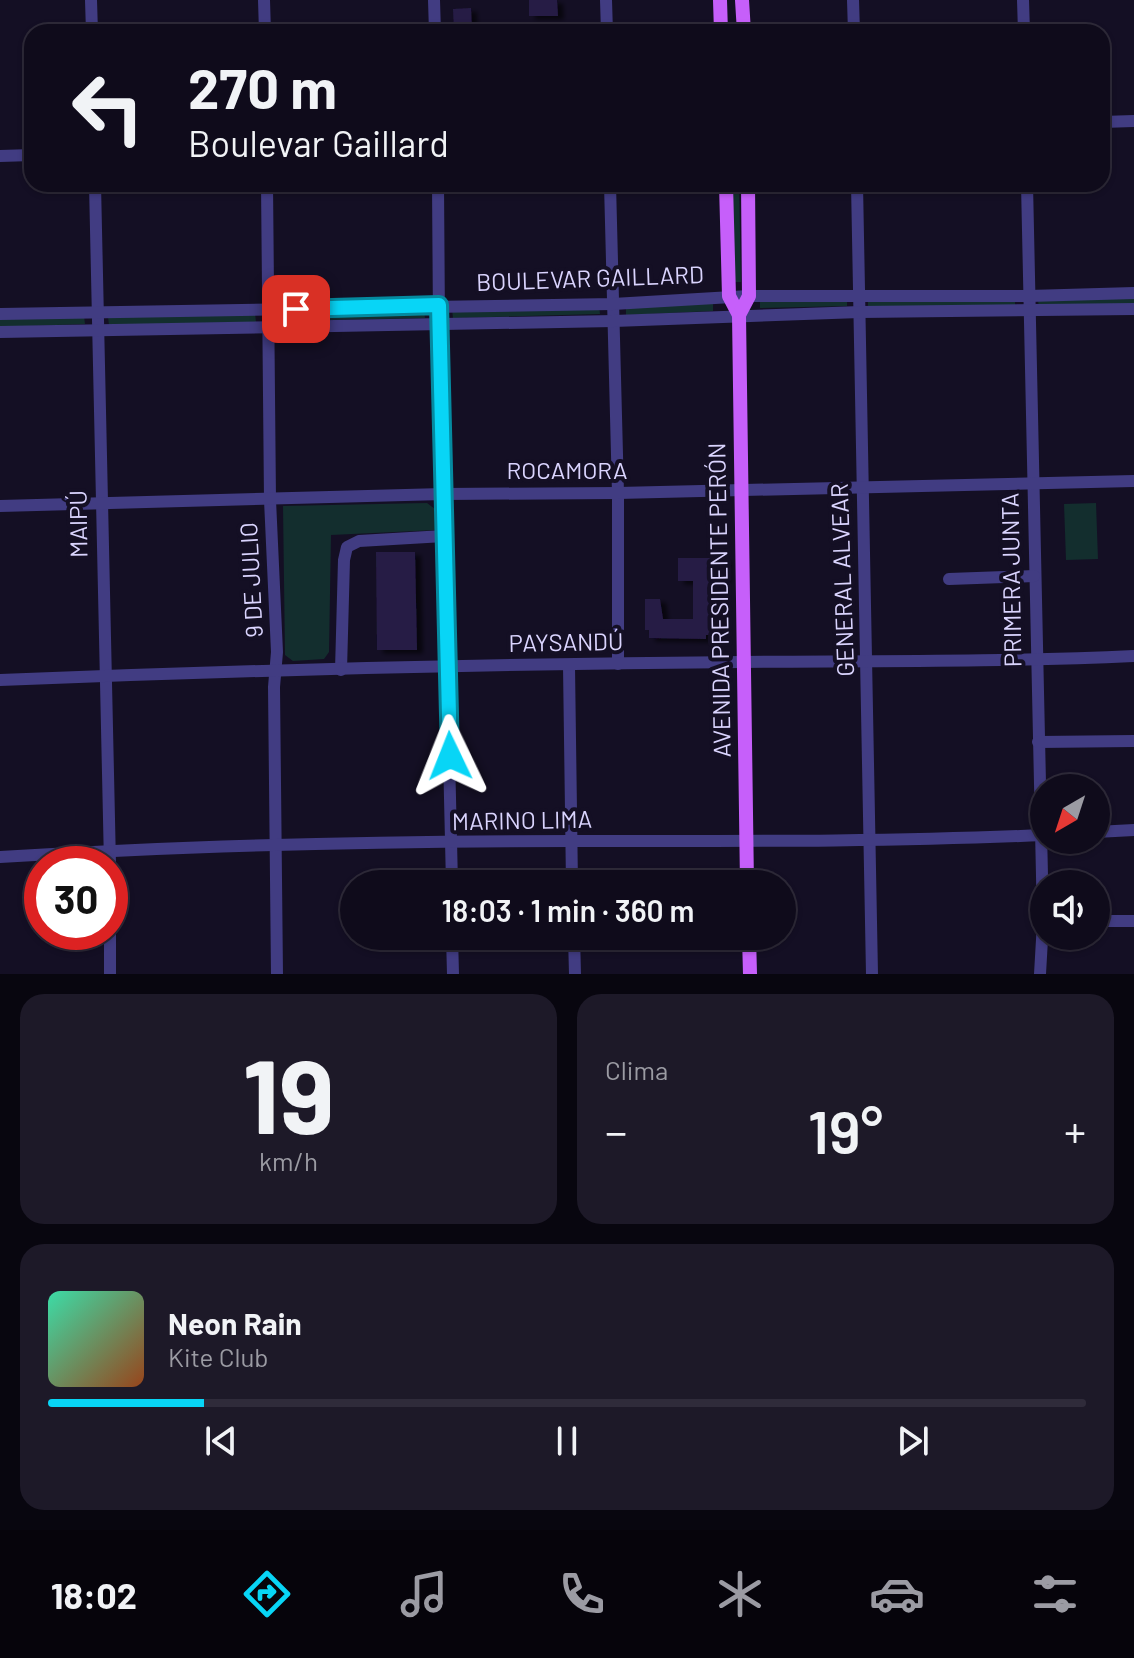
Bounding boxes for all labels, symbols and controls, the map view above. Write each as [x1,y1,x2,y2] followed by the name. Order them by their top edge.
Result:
[188,53,337,120] text: 270 m
[56,56,160,160] icon: left
[188,121,449,164] text: Boulevar Gaillard
[476,259,704,296] street label: BOULEVAR GAILLARD
[262,275,330,343] pin
[274,287,318,331] icon: arrive
[701,443,736,758] street label: AVENIDA PRESIDENTE PERÓN
[507,455,627,484] street label: ROCAMORA
[824,483,859,677] street label: GENERAL ALVEAR
[62,490,93,558] street label: MAIPÚ
[994,493,1027,667] street label: PRIMERA JUNTA
[233,522,268,639] street label: 9 DE JULIO
[508,626,624,657] street label: PAYSANDÚ
[408,714,492,798] position arrow
[1030,774,1110,854] north arrow
[1030,774,1110,950] map controls
[452,804,592,835] street label: MARINO LIMA
[24,846,128,950] speed limit sign: 30
[1030,870,1110,950] button: sound
[442,892,694,928] text: 18:03 · 1 min · 360 m
[242,1030,335,1155] text: 19
[605,1054,668,1085] text: Clima
[808,1094,883,1166] text: 19°
[605,1104,627,1157] text: −
[1064,1104,1086,1157] text: +
[259,1145,318,1176] text: km/h
[168,1305,302,1341] text: Neon Rain
[168,1341,269,1372] text: Kite Club
[199,1419,243,1463] icon: previous
[545,1419,589,1463] icon: pause
[891,1419,935,1463] icon: next
[239,1566,295,1622] icon: directions
[396,1566,452,1622] icon: music
[554,1566,610,1622] icon: phone
[712,1566,768,1622] icon: climate
[869,1566,925,1622] icon: car
[1027,1566,1083,1622] icon: filters
[51,1573,137,1616] text: 18:02

